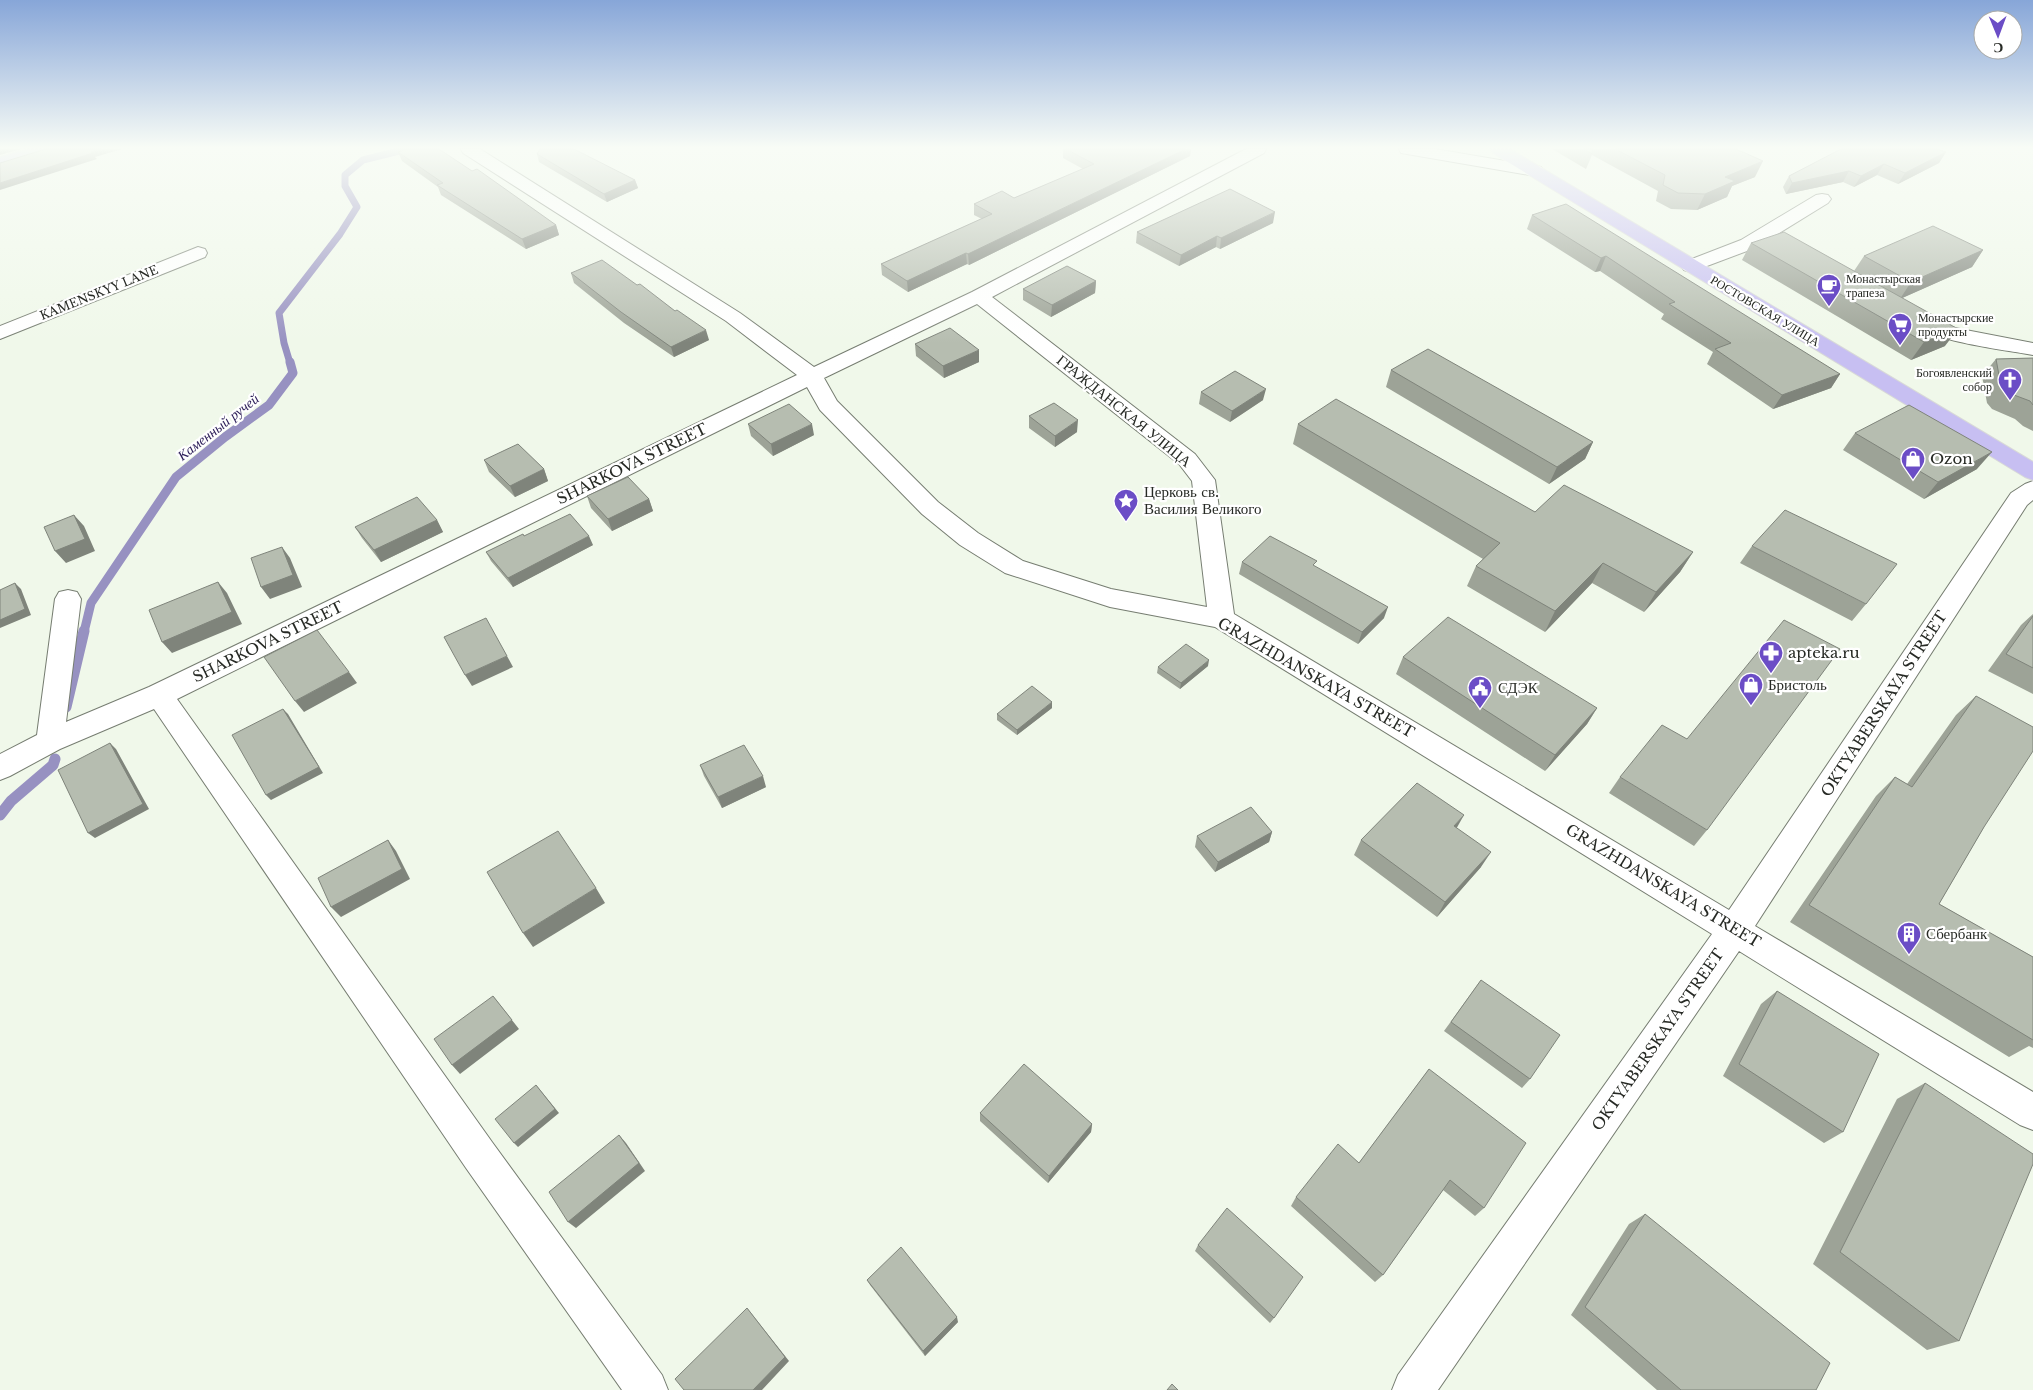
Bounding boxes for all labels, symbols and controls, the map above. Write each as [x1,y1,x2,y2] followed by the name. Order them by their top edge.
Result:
[1973,10,2023,60] north arrow
[1993,39,2003,57] text: С
[37,262,160,323] street label: KAMENSKYY LANE
[1846,271,1921,300] place label: Монастырская трапеза
[1708,272,1823,349] street label: РОСТОВСКАЯ УЛИЦА
[1816,273,1842,307] cafe icon: Монастырская трапеза
[1918,310,1994,339] place label: Монастырские продукты
[1887,312,1913,346] supermarket icon: Монастырские продукты
[1053,350,1196,471] street label: ГРАЖДАНСКАЯ УЛИЦА
[1916,365,1993,394] place label: Богоявленский собор
[1997,367,2023,401] church icon: Богоявленский собор
[173,390,262,465] water label: Каменный ручей
[554,419,710,508] street label: SHARKOVA STREET
[1900,446,1926,480] shop icon: Ozon
[1930,449,1973,468] place label: Ozon
[1144,482,1262,518] place label: Церковь св. Василия Великого
[1113,488,1139,522] place icon: Церковь св. Василия Великого
[190,597,346,686] street label: SHARKOVA STREET
[1816,607,1951,800] street label: OKTYABERSKAYA STREET
[1214,613,1418,742] street label: GRAZHDANSKAYA STREET
[1758,640,1784,674] pharmacy icon: apteka.ru
[1788,643,1860,662] place label: apteka.ru
[1738,672,1764,706] shop icon: Бристоль
[1467,675,1493,709] public building icon: СДЭК
[1768,675,1827,694] place label: Бристоль
[1498,678,1539,697] place label: СДЭК
[1562,820,1764,951] street label: GRAZHDANSKAYA STREET
[1896,921,1922,955] building icon: Сбербанк
[1926,924,1988,943] place label: Сбербанк
[1587,945,1728,1134] street label: OKTYABERSKAYA STREET

